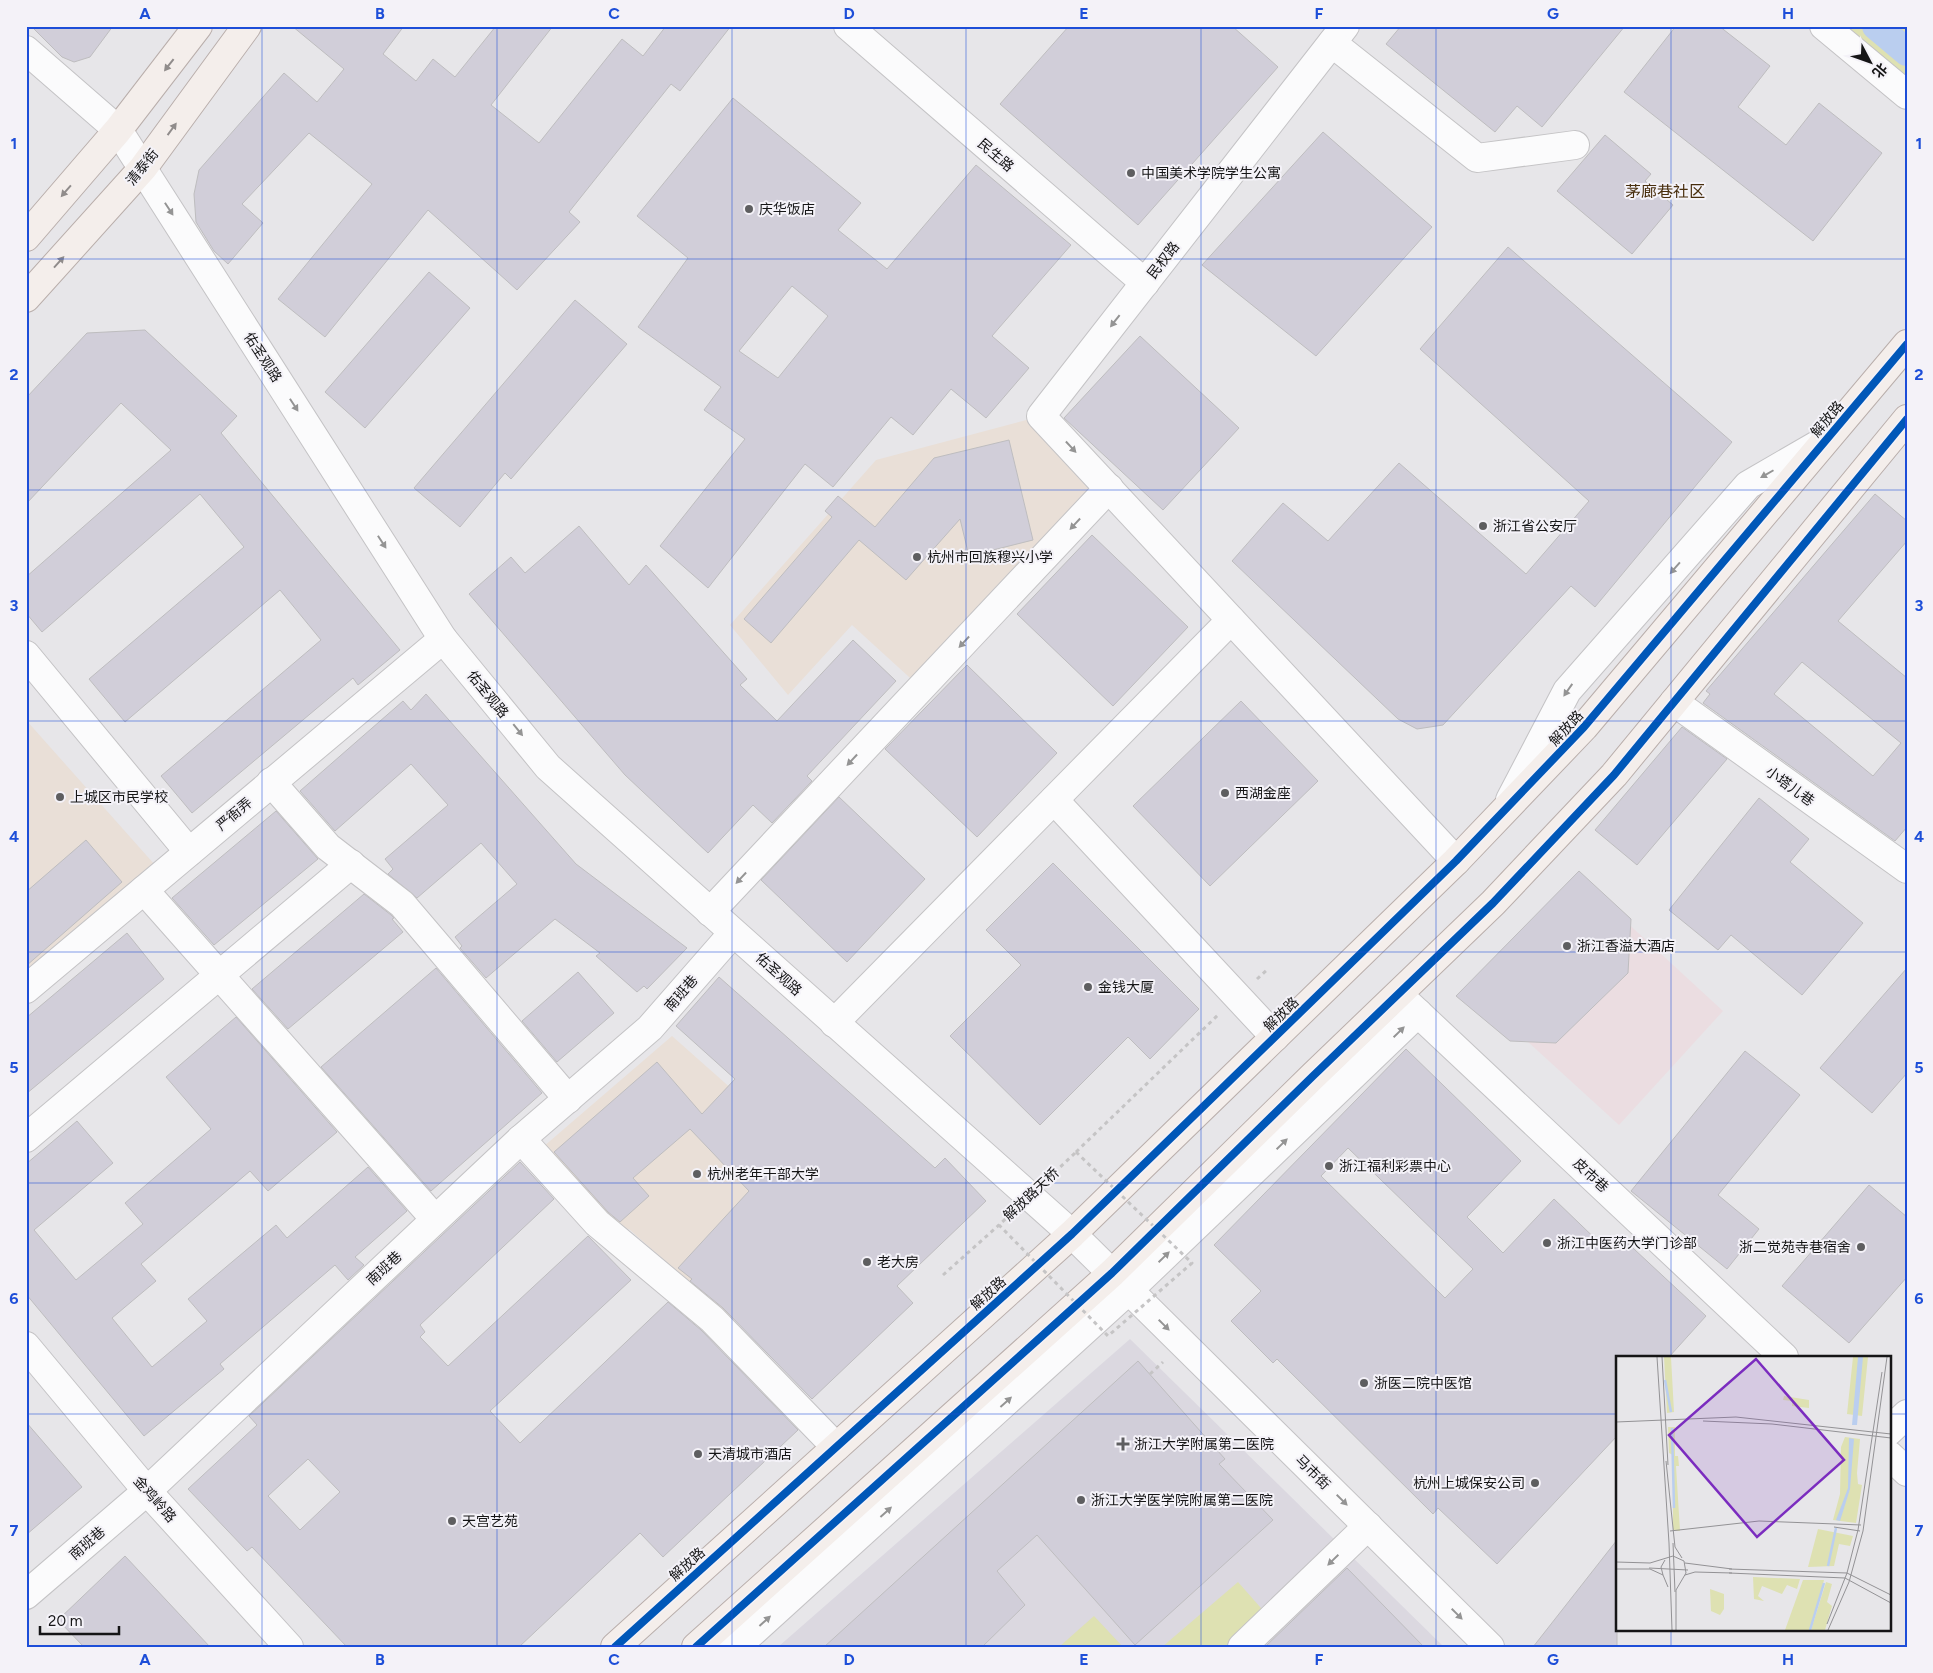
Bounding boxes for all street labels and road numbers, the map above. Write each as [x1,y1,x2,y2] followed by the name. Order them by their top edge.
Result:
[974,135,1017,176] street label: 民生路
[123,146,162,189] street label: 清泰街
[1144,239,1183,282] street label: 民权路
[240,329,285,385] street label: 佑圣观路
[1807,398,1847,441] street label: 解放路
[463,667,512,721] street label: 佑圣观路
[1546,707,1587,749] street label: 解放路
[1762,763,1817,810] street label: 小塔儿巷
[213,794,256,834] street label: 严衙弄
[752,949,805,999] street label: 佑圣观路
[661,972,702,1015] street label: 南班巷
[1260,994,1302,1035] street label: 解放路
[1570,1155,1612,1196] street label: 皮市巷
[1000,1164,1063,1224] street label: 解放路天桥
[363,1248,405,1289] street label: 南班巷
[967,1273,1010,1314] street label: 解放路
[1292,1451,1334,1493] street label: 马市街
[130,1473,179,1526] street label: 金鸡岭路
[66,1523,109,1564] street label: 南班巷
[666,1544,709,1585] street label: 解放路

